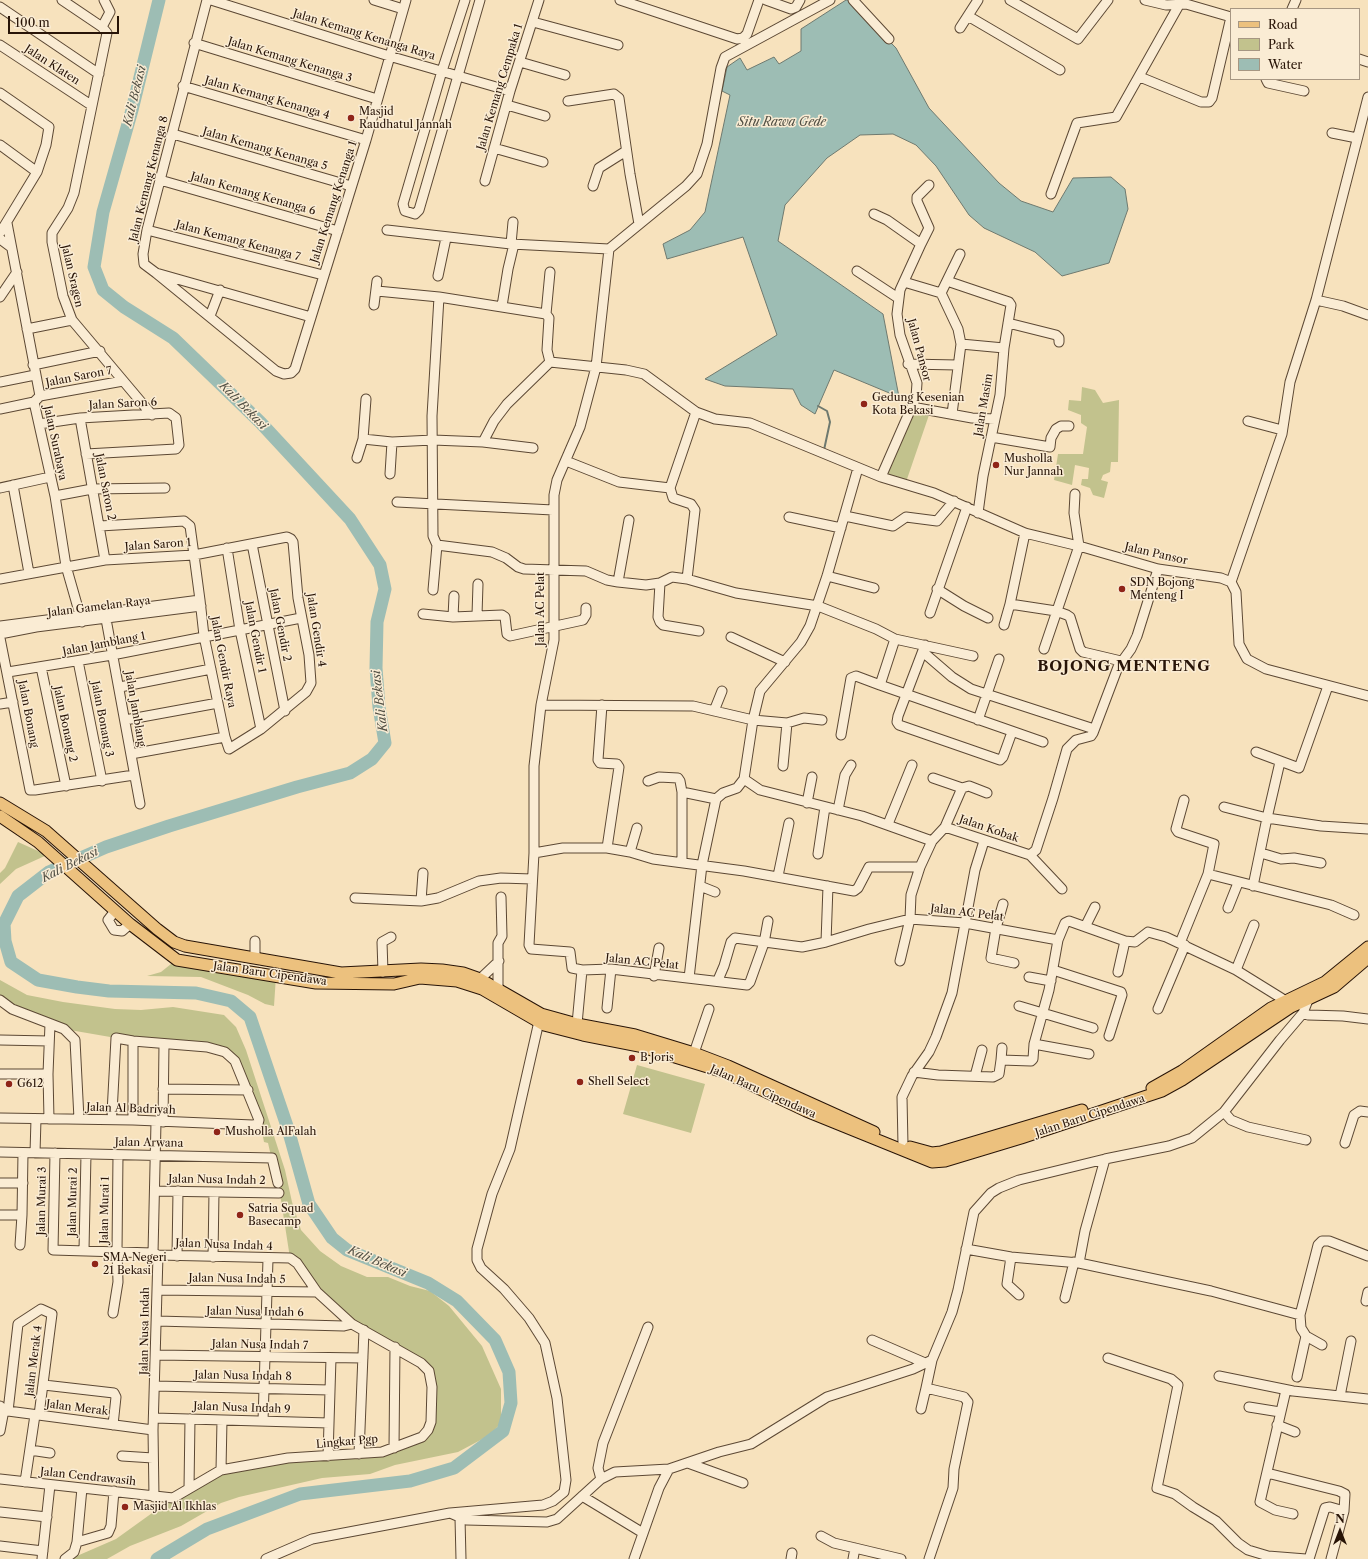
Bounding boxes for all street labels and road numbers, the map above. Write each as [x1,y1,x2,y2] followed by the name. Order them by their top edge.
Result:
[291,7,437,63] street label: Jalan Kemang Kenanga Raya
[474,22,526,152] street label: Jalan Kemang Cempaka 1
[226,35,354,85] street label: Jalan Kemang Kenanga 3
[22,42,82,88] street label: Jalan Klaten
[203,74,331,122] street label: Jalan Kemang Kenanga 4
[127,115,171,243] street label: Jalan Kemang Kenanga 8
[201,125,329,173] street label: Jalan Kemang Kenanga 5
[308,139,360,265] street label: Jalan Kemang Kenanga 1
[189,170,317,218] street label: Jalan Kemang Kenanga 6
[174,218,302,264] street label: Jalan Kemang Kenanga 7
[58,243,86,309] street label: Jalan Sragen
[904,317,934,383] street label: Jalan Pansor
[45,364,113,390] street label: Jalan Saron 7
[972,373,996,437] street label: Jalan Masim
[89,396,157,412] street label: Jalan Saron 6
[41,404,69,482] street label: Jalan Surabaya
[92,452,118,522] street label: Jalan Saron 2
[124,536,192,554] street label: Jalan Saron 1
[1123,540,1189,568] street label: Jalan Pansor
[534,572,548,646] street label: Jalan AC Pelat
[266,587,294,663] street label: Jalan Gendir 2
[304,592,328,668] street label: Jalan Gendir 4
[47,594,151,620] street label: Jalan Gamelan Raya
[242,600,268,674] street label: Jalan Gendir 1
[208,615,238,709] street label: Jalan Gendir Raya
[61,629,147,659] street label: Jalan Jamblang 1
[122,670,148,748] street label: Jalan Jamblang
[15,679,41,749] street label: Jalan Bonang
[88,680,116,758] street label: Jalan Bonang 3
[50,685,80,763] street label: Jalan Bonang 2
[957,813,1021,845] street label: Jalan Kobak
[930,902,1004,924] street label: Jalan AC Pelat
[605,952,679,972] street label: Jalan AC Pelat
[212,959,328,989] street label: Jalan Baru Cipendawa
[708,1063,818,1121] street label: Jalan Baru Cipendawa
[1033,1092,1147,1140] street label: Jalan Baru Cipendawa
[86,1101,176,1117] street label: Jalan Al Badriyah
[115,1136,183,1150] street label: Jalan Arwana
[35,1166,49,1236] street label: Jalan Murai 3
[66,1167,80,1237] street label: Jalan Murai 2
[168,1173,266,1187] street label: Jalan Nusa Indah 2
[98,1176,112,1244] street label: Jalan Murai 1
[175,1237,273,1253] street label: Jalan Nusa Indah 4
[188,1272,286,1286] street label: Jalan Nusa Indah 5
[138,1287,152,1375] street label: Jalan Nusa Indah
[206,1305,304,1319] street label: Jalan Nusa Indah 6
[23,1325,45,1397] street label: Jalan Merak 4
[212,1338,308,1352] street label: Jalan Nusa Indah 7
[194,1369,292,1383] street label: Jalan Nusa Indah 8
[45,1398,109,1418] street label: Jalan Merak
[193,1400,291,1416] street label: Jalan Nusa Indah 9
[315,1433,379,1451] street label: Lingkar Pgp
[39,1465,137,1489] street label: Jalan Cendrawasih

